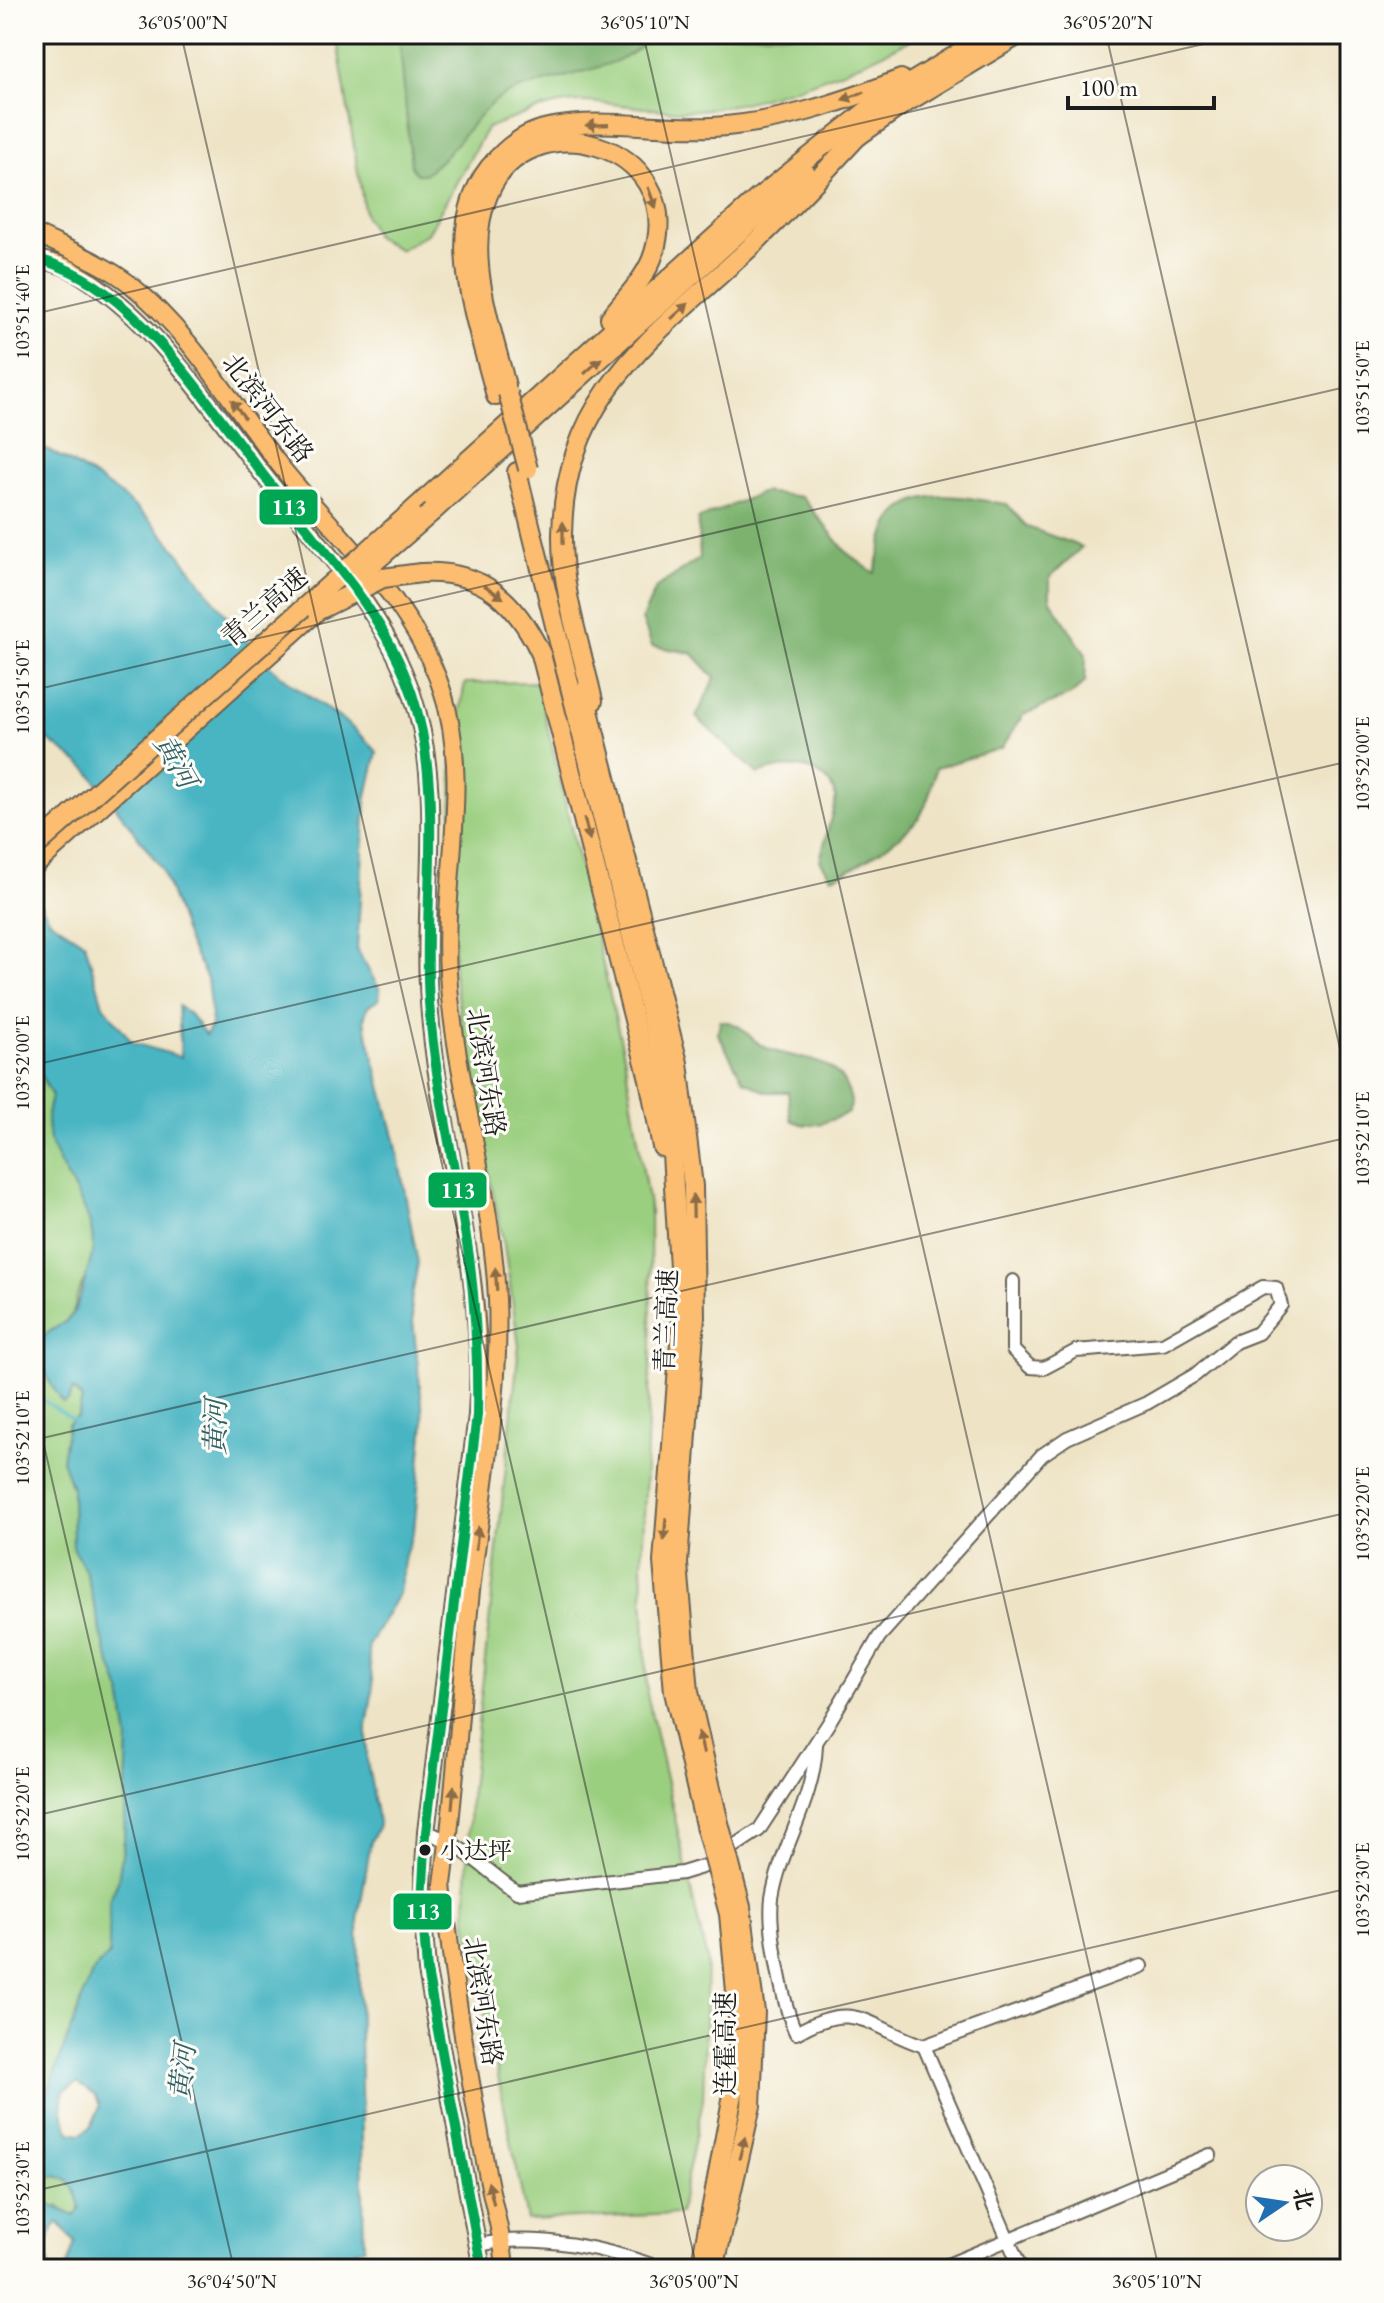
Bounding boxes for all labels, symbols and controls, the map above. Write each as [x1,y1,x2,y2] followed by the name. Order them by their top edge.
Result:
[138,9,228,35] text: 36°05'00"N
[600,9,690,35] text: 36°05'10"N
[1063,9,1153,35] text: 36°05'20"N
[1068,60,1214,110] scale bar
[1080,72,1138,103] text: 100 m
[840,90,864,103] one-way arrow
[584,119,609,131] one-way arrow
[647,186,659,210] one-way arrow
[9,265,35,359] text: 103°51'40"E
[670,303,689,321] one-way arrow
[1349,341,1375,435] text: 103°51'50"E
[215,346,321,470] street label: 北滨河东路
[584,357,603,375] one-way arrow
[230,399,246,420] one-way arrow
[258,488,319,526] line badge: 113
[272,493,306,522] text: 113
[556,520,569,545] one-way arrow
[214,560,314,654] street label: 青兰高速
[483,585,505,599] one-way arrow
[9,640,35,734] text: 103°51'50"E
[1349,717,1375,811] text: 103°52'00"E
[146,728,208,799] water label: 黄河
[581,816,593,841] one-way arrow
[459,1005,513,1139] street label: 北滨河东路
[9,1016,35,1110] text: 103°52'00"E
[1349,1092,1375,1186] text: 103°52'10"E
[427,1171,488,1209] line badge: 113
[441,1176,475,1205] text: 113
[687,1193,700,1218] one-way arrow
[489,1266,502,1291] one-way arrow
[647,1268,685,1374] street label: 青兰高速
[9,1391,35,1485] text: 103°52'10"E
[197,1394,234,1455] water label: 黄河
[1349,1467,1375,1561] text: 103°52'20"E
[658,1517,671,1542] one-way arrow
[471,1525,484,1550] one-way arrow
[694,1731,707,1756] one-way arrow
[9,1767,35,1861] text: 103°52'20"E
[447,1784,460,1809] one-way arrow
[440,1835,512,1866] place label: 小达坪
[417,1842,433,1858] marker: 小达坪
[1349,1843,1375,1937] text: 103°52'30"E
[392,1892,453,1931] line badge: 113
[406,1897,440,1926] text: 113
[456,1934,510,2068] street label: 北滨河东路
[708,1992,742,2096] street label: 连霍高速
[161,2037,203,2102] water label: 黄河
[736,2136,748,2161] one-way arrow
[9,2142,35,2236] text: 103°52'30"E
[1244,2163,1324,2243] north arrow
[485,2180,497,2205] one-way arrow
[1286,2185,1320,2213] text: 北
[187,2268,277,2294] text: 36°04'50"N
[649,2268,739,2294] text: 36°05'00"N
[1112,2268,1202,2294] text: 36°05'10"N

